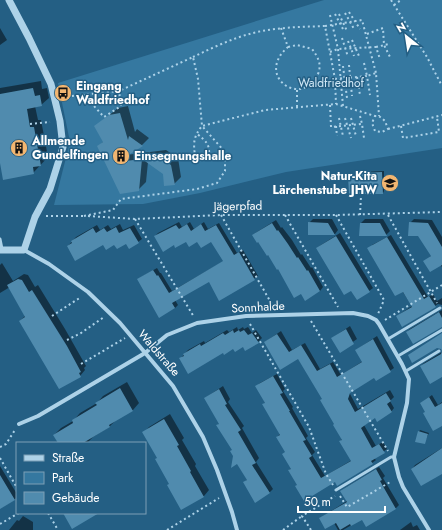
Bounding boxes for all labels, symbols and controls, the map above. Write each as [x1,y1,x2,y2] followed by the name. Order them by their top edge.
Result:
[386,16,426,56] north arrow
[393,18,409,36] text: N
[298,74,365,92] park label: Waldfriedhof
[76,77,150,109] place label: Eingang Waldfriedhof
[53,83,73,103] bus stop icon: Eingang Waldfriedhof
[31,132,109,164] place label: Allmende Gundelfingen
[9,138,29,158] building icon: Allmende Gundelfingen
[111,146,131,166] building icon: Einsegnungshalle
[134,147,231,165] place label: Einsegnungshalle
[273,167,377,199] place label: Natur-Kita Lärchenstube JHW
[380,173,400,193] school or university icon: Natur-Kita Lärchenstube JHW
[211,197,263,215] street label: Jägerpfad
[231,297,285,317] street label: Sonnhalde
[134,326,184,380] street label: Waldstraße
[16,442,146,514] legend
[52,449,84,467] text: Straße
[52,469,74,487] text: Park
[298,488,385,514] scale bar
[52,489,99,507] text: Gebäude
[304,493,331,511] text: 50 m

